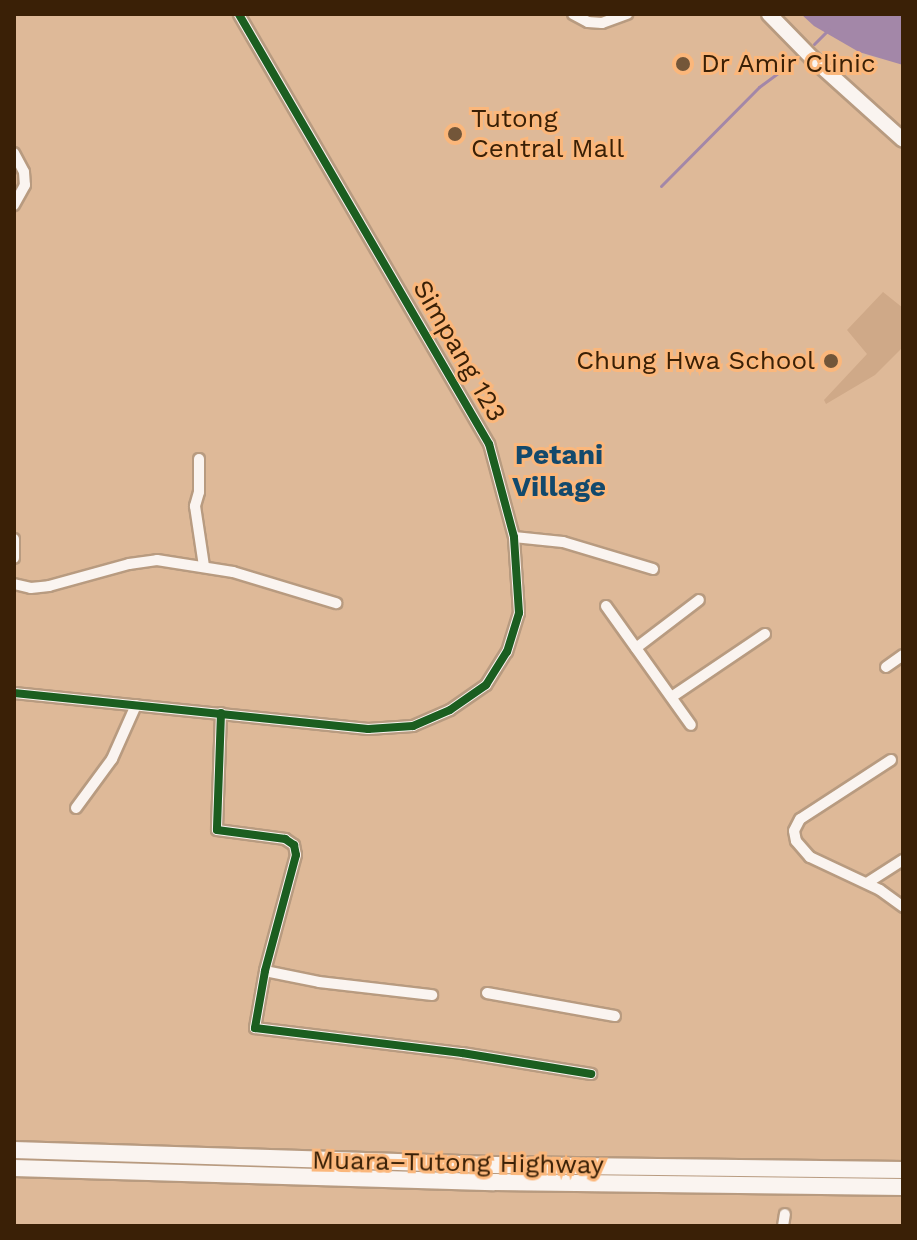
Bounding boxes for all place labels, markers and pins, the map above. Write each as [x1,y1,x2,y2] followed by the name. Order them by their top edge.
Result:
[701,48,878,80] place label: Dr Amir Clinic
[672,53,694,75] marker: Dr Amir Clinic
[471,103,625,164] place label: Tutong Central Mall
[446,125,464,143] marker: Tutong Central Mall
[576,345,815,377] place label: Chung Hwa School
[822,352,840,370] marker: Chung Hwa School

